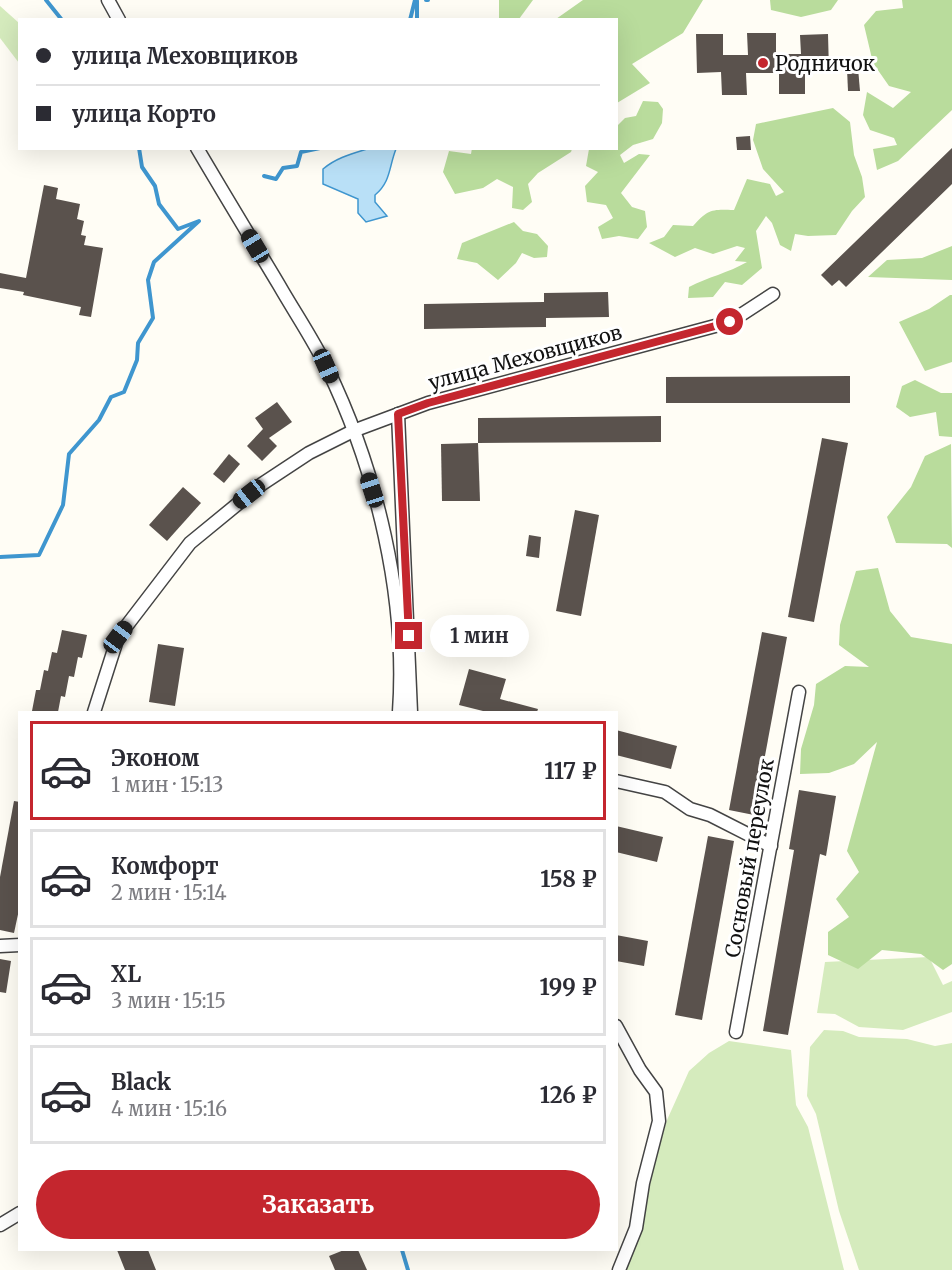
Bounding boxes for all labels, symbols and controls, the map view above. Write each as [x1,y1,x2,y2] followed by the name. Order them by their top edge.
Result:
[72,42,298,70] text: улица Меховщиков
[775,51,876,76] place label: Родничок
[756,56,770,70] marker: Родничок
[72,100,216,128] text: улица Корто
[238,226,272,266] car
[716,308,743,335] route start
[426,319,625,395] street label: улица Меховщиков
[310,346,342,386] car
[358,470,386,510] car
[229,476,269,512] car
[430,615,529,657] callout: 1 мин
[100,617,136,657] car
[395,622,422,649] route end
[450,623,509,648] text: 1 мин
[39,744,93,798] icon: car
[111,744,199,772] text: Эконом
[719,756,779,959] street label: Сосновый переулок
[544,757,597,785] text: 117 ₽
[111,772,223,797] text: 1 мин · 15:13
[39,852,93,906] icon: car
[111,852,219,880] text: Комфорт
[540,865,597,893] text: 158 ₽
[111,880,227,905] text: 2 мин · 15:14
[39,960,93,1014] icon: car
[111,960,141,988] text: XL
[540,973,597,1001] text: 199 ₽
[111,988,226,1013] text: 3 мин · 15:15
[39,1068,93,1122] icon: car
[111,1068,171,1096] text: Black
[540,1081,597,1109] text: 126 ₽
[111,1096,227,1121] text: 4 мин · 15:16
[36,1170,600,1239] button: Заказать

